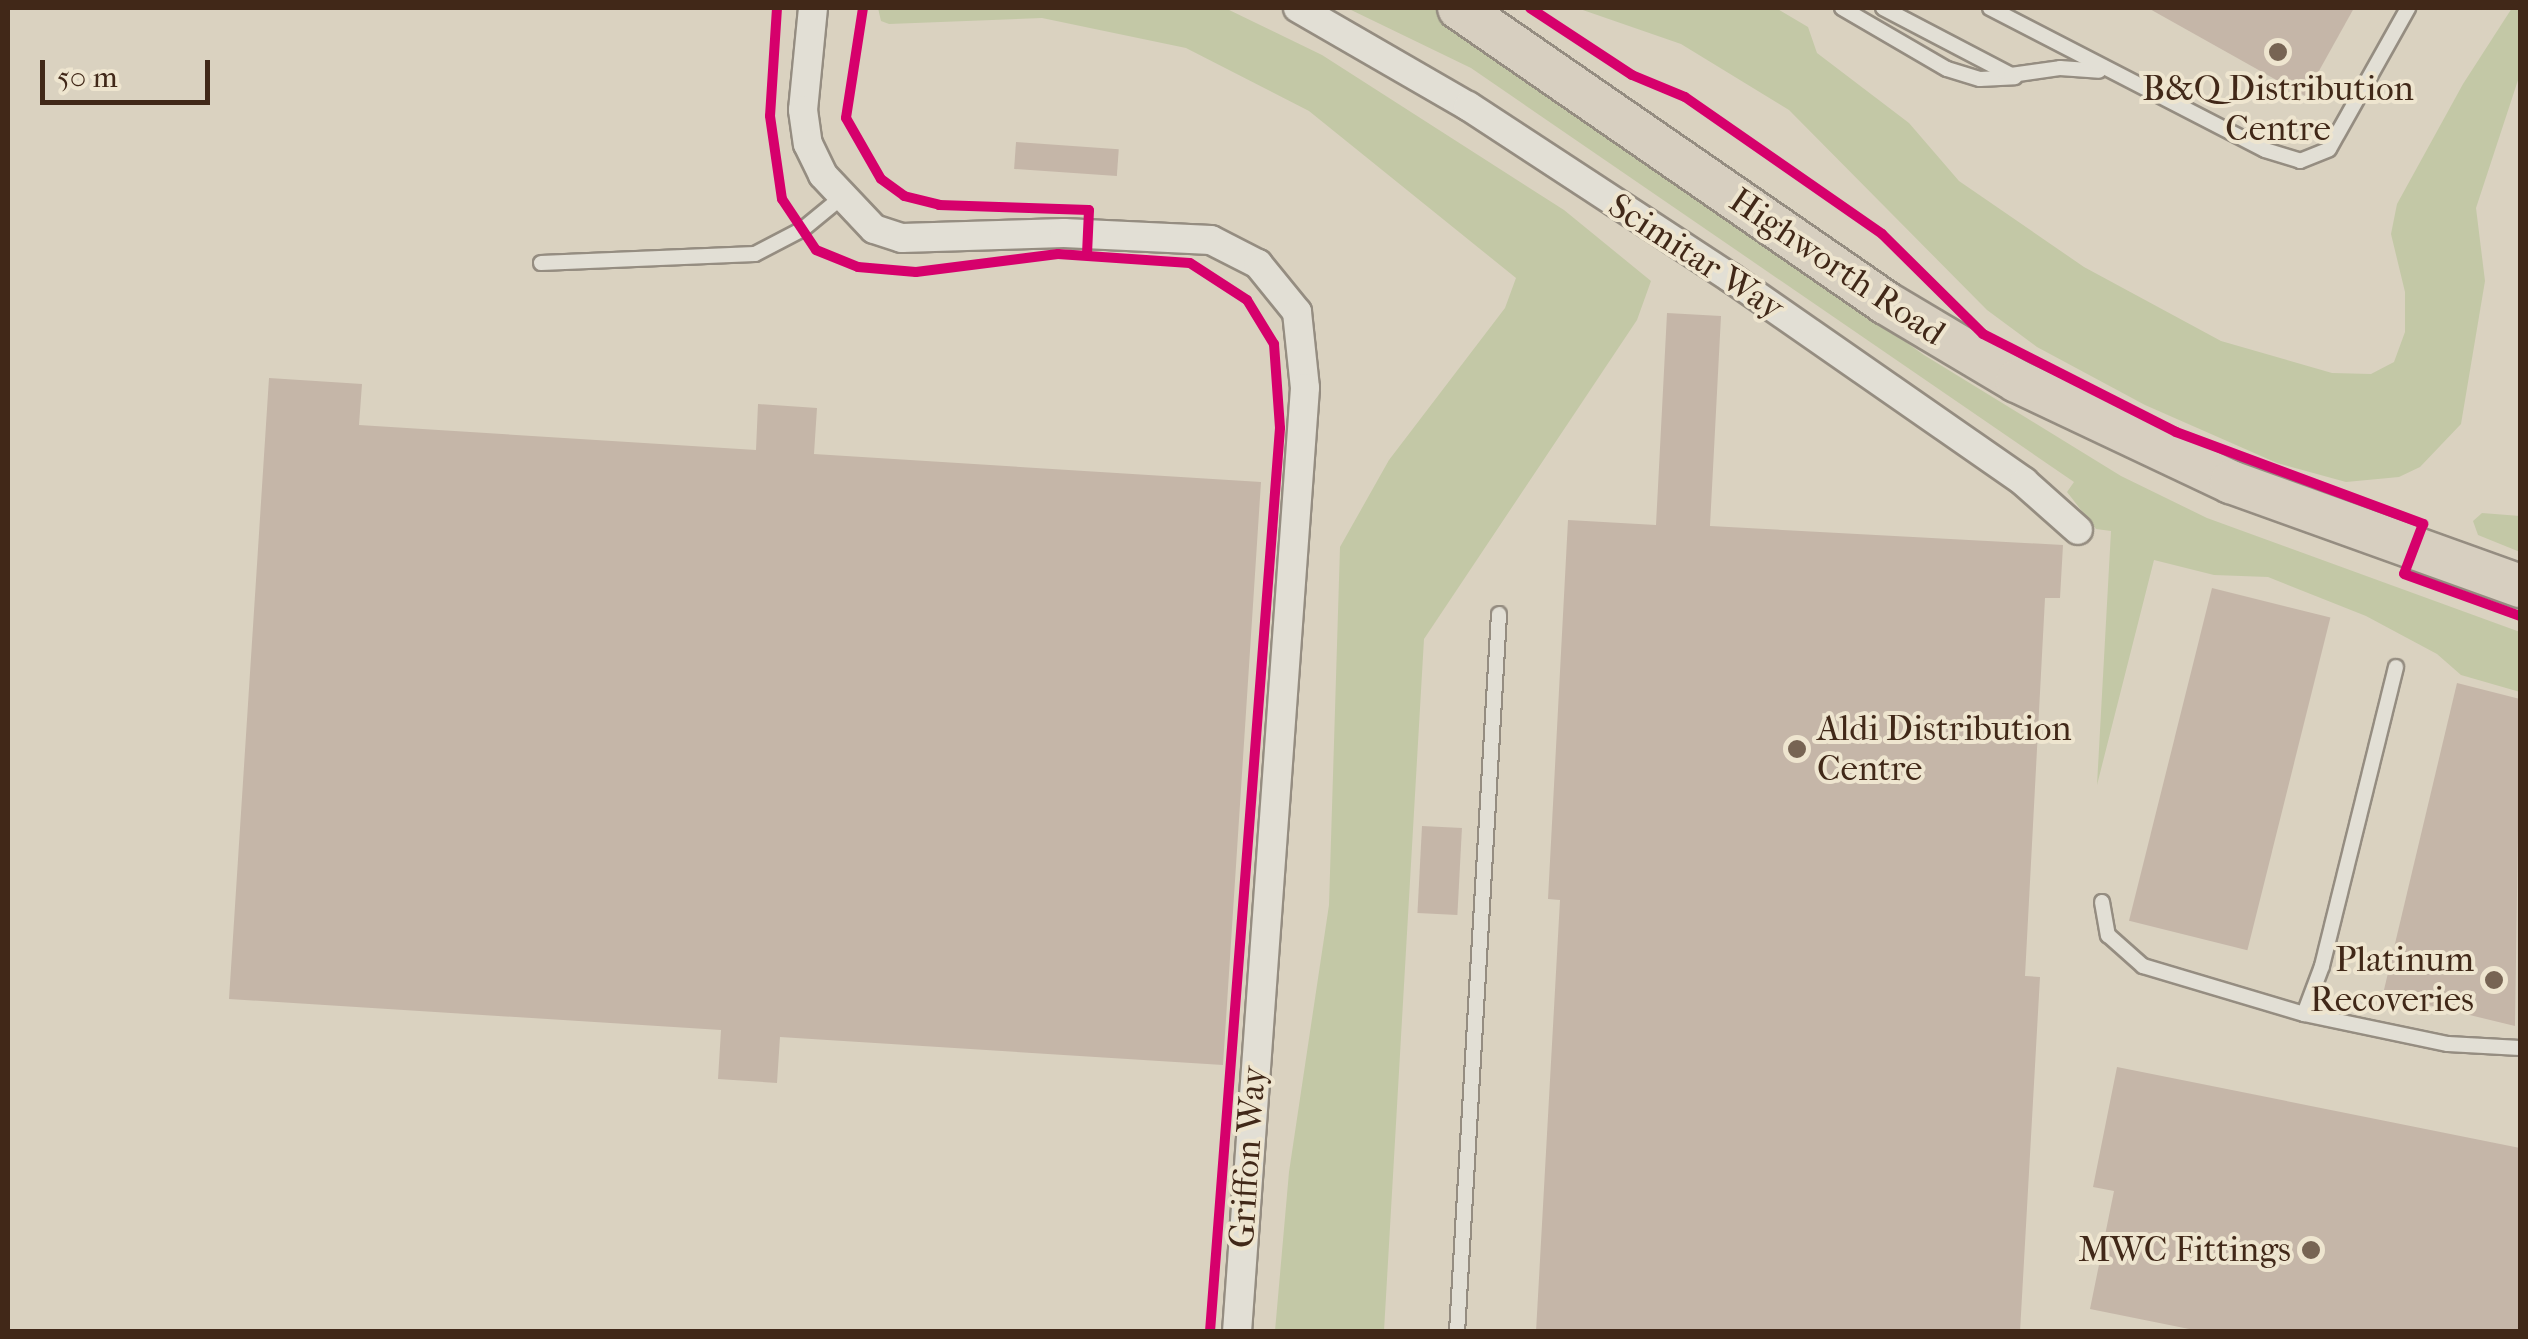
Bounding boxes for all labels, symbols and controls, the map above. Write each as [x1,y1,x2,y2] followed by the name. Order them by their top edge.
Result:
[45,40,215,102] scale bar
[2267,41,2289,63] marker: B&Q Distribution Centre
[57,60,118,95] text: 50 m
[2142,68,2414,150] place label: B&Q Distribution Centre
[1721,179,1953,355] street label: Highworth Road
[1601,185,1791,329] street label: Scimitar Way
[1817,708,2072,790] place label: Aldi Distribution Centre
[1786,738,1808,760] marker: Aldi Distribution Centre
[2310,939,2474,1021] place label: Platinum Recoveries
[2483,969,2505,991] marker: Platinum Recoveries
[1221,1065,1275,1249] street label: Griffon Way
[2078,1229,2291,1271] place label: MWC Fittings
[2300,1239,2322,1261] marker: MWC Fittings

